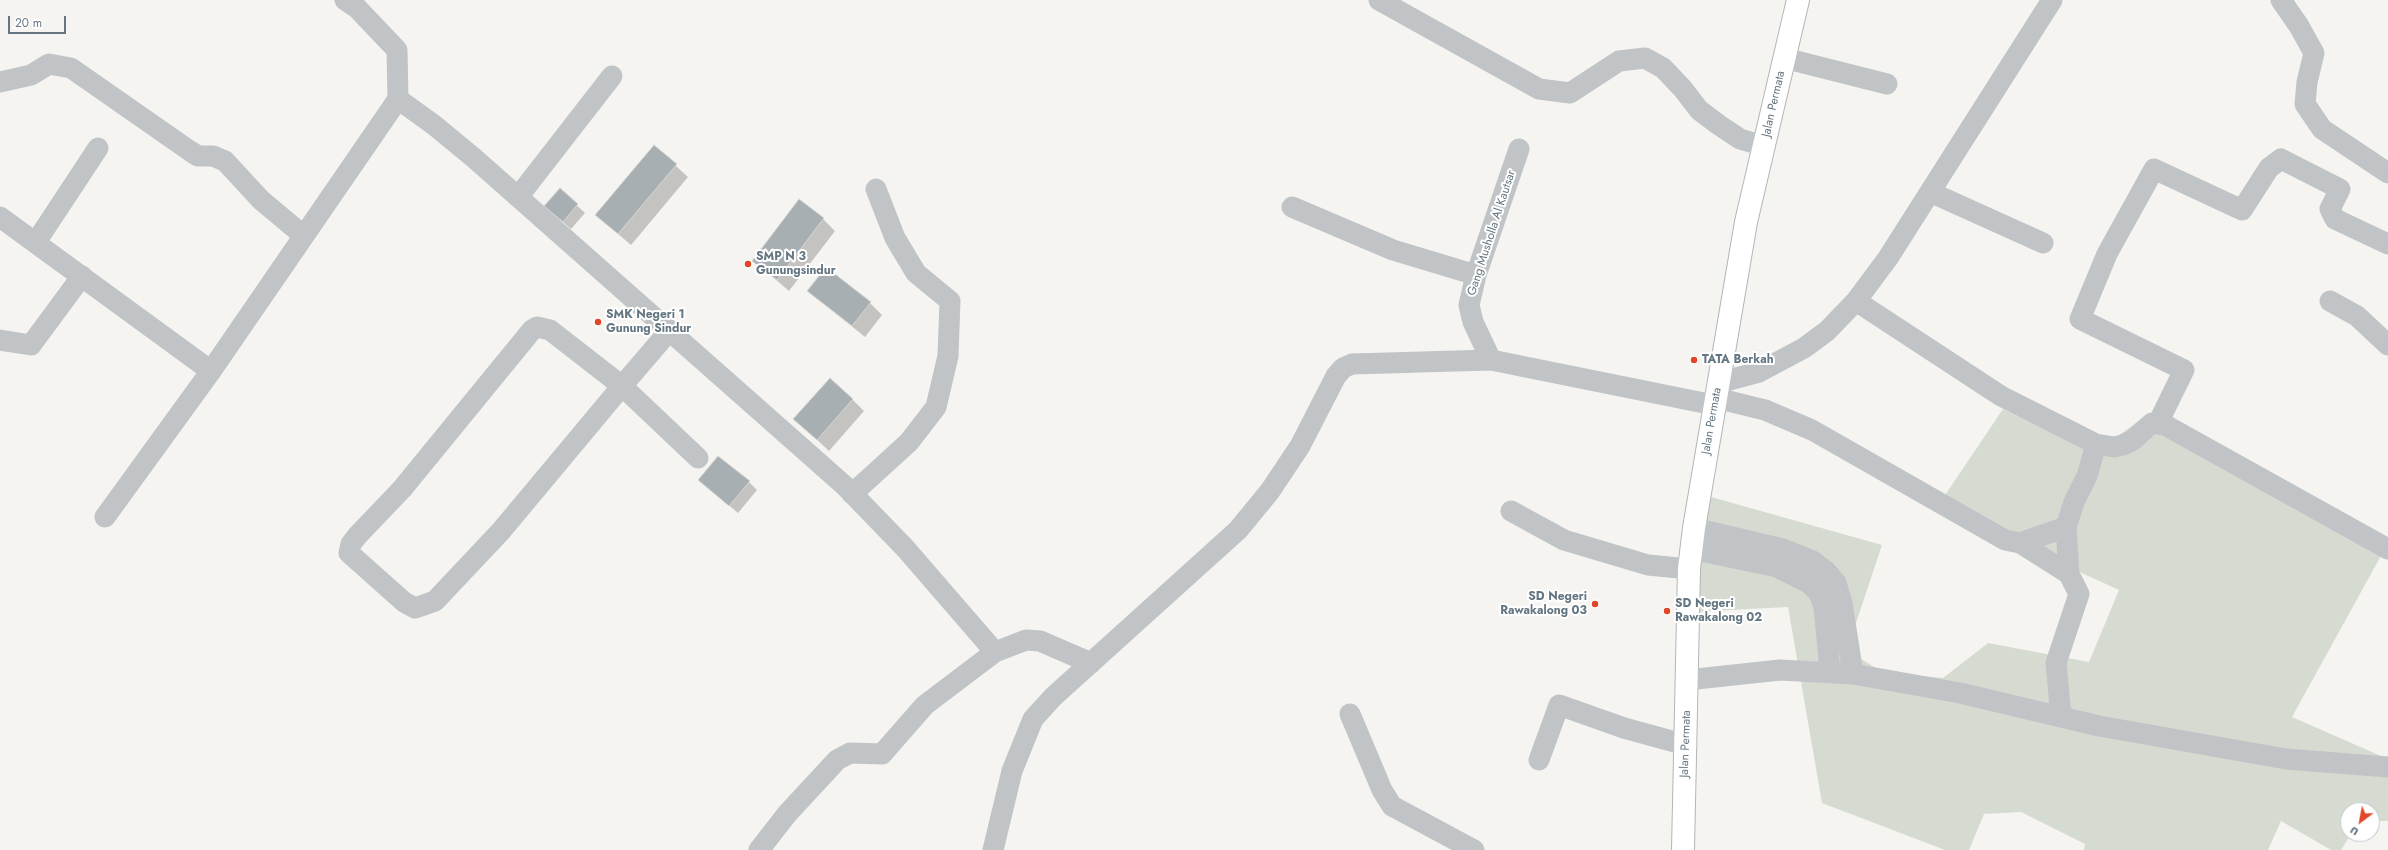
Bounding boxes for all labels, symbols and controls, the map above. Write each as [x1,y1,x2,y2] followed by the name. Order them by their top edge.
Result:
[10,8,68,34] scale bar
[15,14,42,32] text: 20 m
[1759,70,1789,138] street label: Jalan Permata
[1465,168,1519,298] street label: Gang Musholla Al Kautsar
[756,250,836,278] place label: SMP N 3 Gunungsindur
[743,259,753,269] marker: SMP N 3 Gunungsindur
[606,308,691,336] place label: SMK Negeri 1 Gunung Sindur
[593,317,603,327] marker: SMK Negeri 1 Gunung Sindur
[1702,353,1773,367] place label: TATA Berkah
[1689,355,1699,365] marker: TATA Berkah
[1699,387,1725,455] street label: Jalan Permata
[1500,590,1587,618] place label: SD Negeri Rawakalong 03
[1675,597,1762,625] place label: SD Negeri Rawakalong 02
[1590,599,1600,609] marker: SD Negeri Rawakalong 03
[1662,606,1672,616] marker: SD Negeri Rawakalong 02
[1678,710,1694,778] street label: Jalan Permata
[2340,802,2380,842] north arrow
[2347,822,2362,840] text: U

